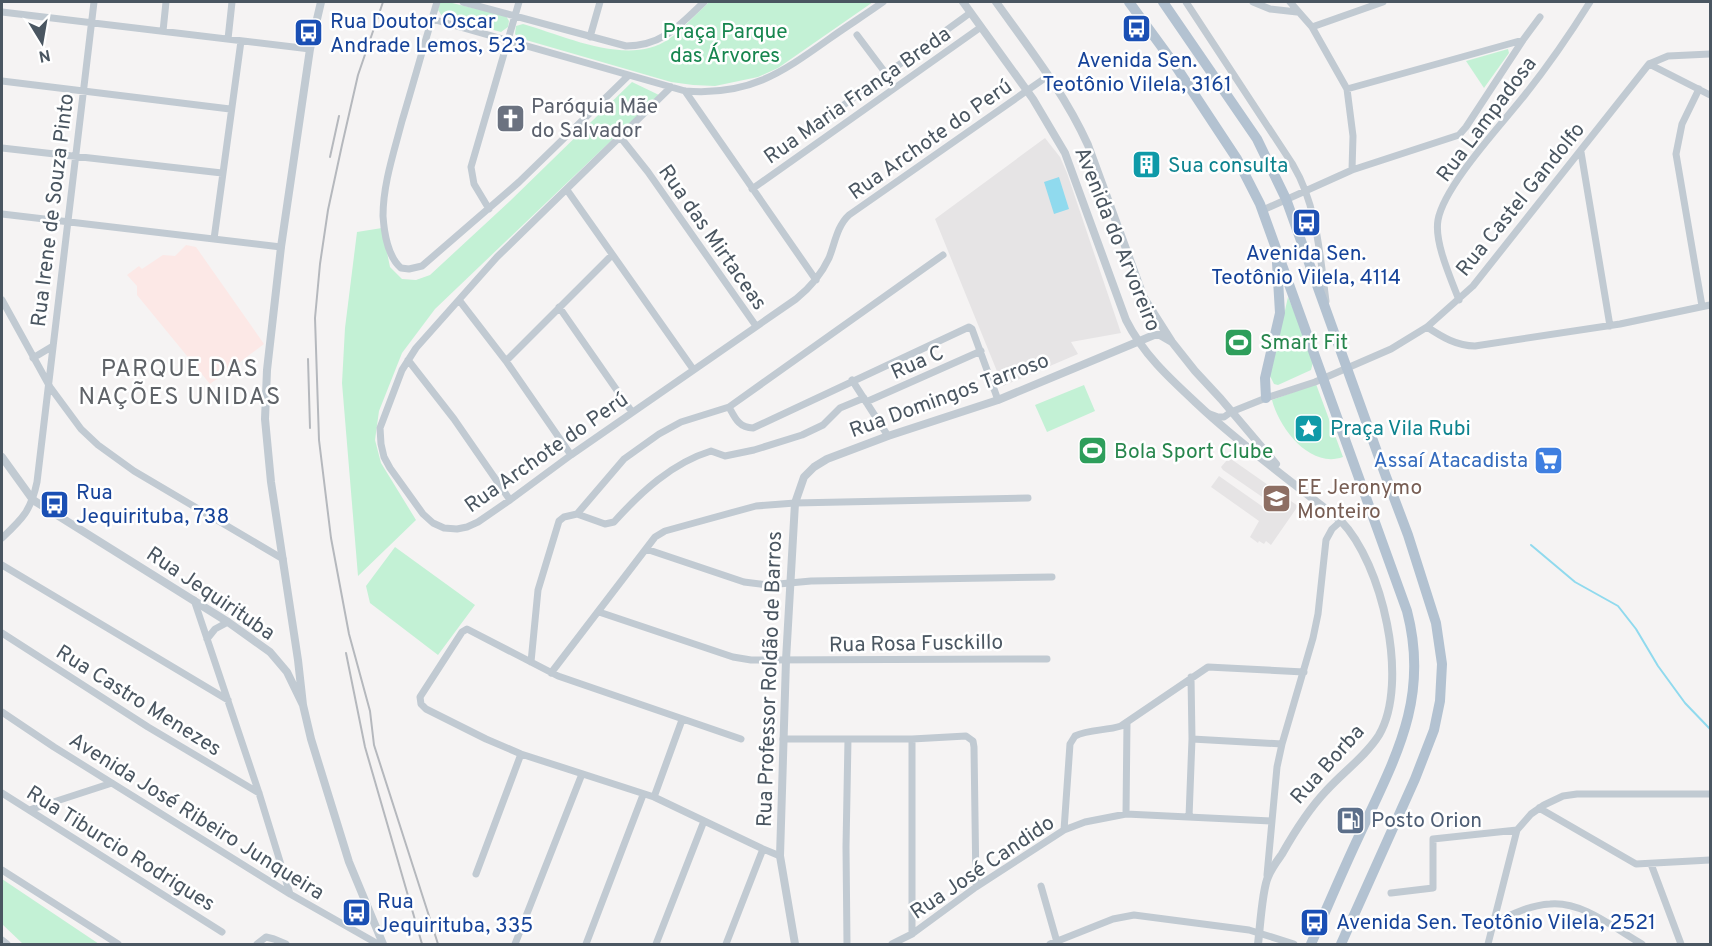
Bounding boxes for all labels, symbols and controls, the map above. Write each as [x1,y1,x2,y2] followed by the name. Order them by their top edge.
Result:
[330,9,526,60] place label: Rua Doutor Oscar Andrade Lemos, 523
[12,12,72,72] north arrow
[1121,13,1153,45] bus stop icon: Avenida Sen. Teotônio Vilela, 3161
[293,17,325,49] bus stop icon: Rua Doutor Oscar Andrade Lemos, 523
[662,19,788,70] park label: Praça Parque das Árvores
[759,21,957,171] street label: Rua Maria França Breda
[37,44,52,66] text: N
[1042,48,1232,99] place label: Avenida Sen. Teotônio Vilela, 3161
[1431,52,1543,188] street label: Rua Lampadosa
[844,74,1018,207] street label: Rua Archote do Perú
[26,92,81,328] street label: Rua Irene de Souza Pinto
[531,94,658,145] place label: Paróquia Mãe do Salvador
[494,102,526,134] church icon: Paróquia Mãe do Salvador
[1451,117,1592,282] street label: Rua Castel Gandolfo
[1067,143,1166,336] street label: Avenida do Arvoreiro
[1131,149,1163,181] building icon: Sua consulta
[1168,153,1288,180] place label: Sua consulta
[651,160,772,316] street label: Rua das Mirtaceas
[1290,206,1322,238] bus stop icon: Avenida Sen. Teotônio Vilela, 4114
[1211,241,1401,292] place label: Avenida Sen. Teotônio Vilela, 4114
[1223,326,1255,358] sports icon: Smart Fit
[1260,330,1348,357] place label: Smart Fit
[887,340,948,387] street label: Rua C
[846,348,1053,445] street label: Rua Domingos Tarroso
[78,355,282,413] district label: PARQUE DAS NAÇÕES UNIDAS
[460,387,634,520] street label: Rua Archote do Perú
[1293,412,1325,444] place icon: Praça Vila Rubi
[1330,416,1471,443] place label: Praça Vila Rubi
[1077,435,1109,467] sports icon: Bola Sport Clube
[1114,439,1273,466] place label: Bola Sport Clube
[1533,444,1565,476] supermarket icon: Assaí Atacadista
[1374,448,1528,475] place label: Assaí Atacadista
[1297,475,1422,526] place label: EE Jeronymo Monteiro
[76,480,229,531] place label: Rua Jequirituba, 738
[1260,483,1292,515] school or university icon: EE Jeronymo Monteiro
[39,488,71,520] bus stop icon: Rua Jequirituba, 738
[752,531,789,828] street label: Rua Professor Roldão de Barros
[141,541,280,647] street label: Rua Jequirituba
[829,629,1003,660] street label: Rua Rosa Fusckillo
[50,639,226,763] street label: Rua Castro Menezes
[1285,719,1371,811] street label: Rua Borba
[64,727,329,907] street label: Avenida José Ribeiro Junqueira
[21,780,220,918] street label: Rua Tiburcio Rodrigues
[1334,804,1366,836] fuel station icon: Posto Orion
[1371,808,1482,835] place label: Posto Orion
[906,810,1060,926] street label: Rua José Candido
[377,889,533,940] place label: Rua Jequirituba, 335
[340,897,372,929] bus stop icon: Rua Jequirituba, 335
[1299,906,1331,938] bus stop icon: Avenida Sen. Teotônio Vilela, 2521
[1336,910,1656,937] place label: Avenida Sen. Teotônio Vilela, 2521

